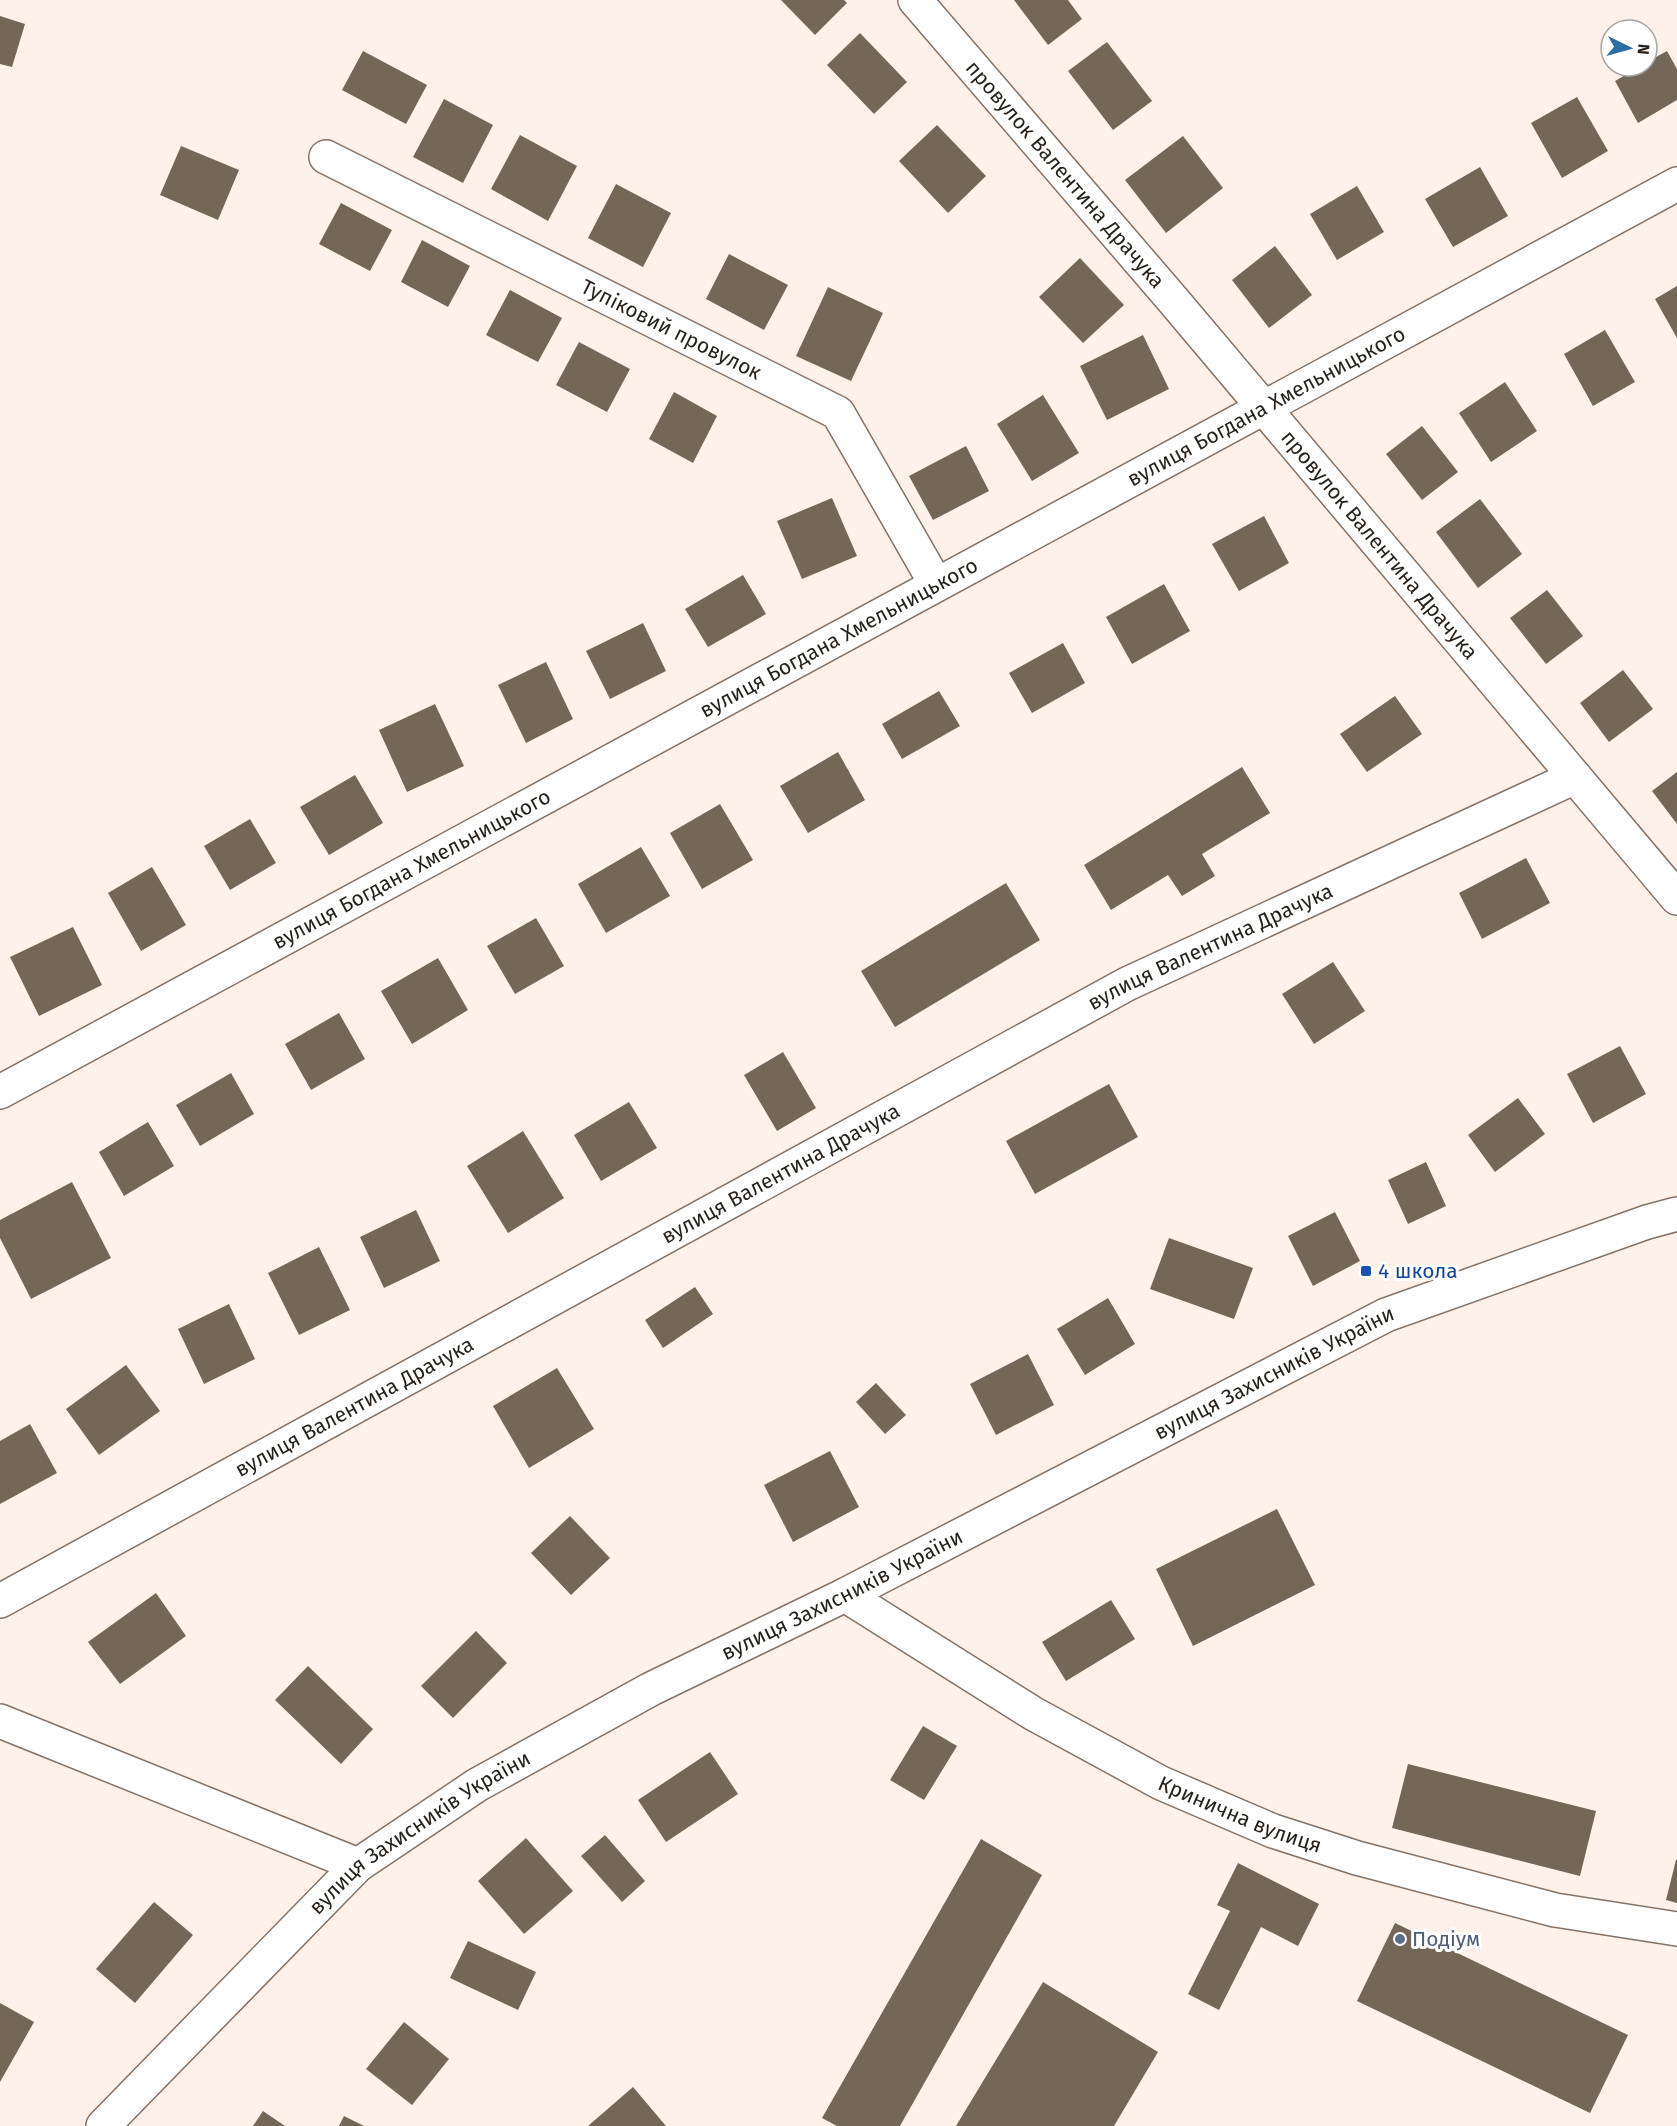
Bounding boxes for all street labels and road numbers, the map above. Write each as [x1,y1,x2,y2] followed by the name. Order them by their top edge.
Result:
[960,55,1170,294] street label: провулок Валентина Драчука
[577,274,766,386] street label: Тупіковий провулок
[1123,321,1410,492] street label: вулиця Богдана Хмельницького
[1275,425,1483,665] street label: провулок Валентина Драчука
[695,552,982,724] street label: вулиця Богдана Хмельницького
[268,783,555,955] street label: вулиця Богдана Хмельницького
[1083,878,1337,1016] street label: вулиця Валентина Драчука
[657,1098,905,1249] street label: вулиця Валентина Драчука
[1150,1300,1398,1446] street label: вулиця Захисників України
[231,1331,478,1483] street label: вулиця Валентина Драчука
[717,1523,967,1666] street label: вулиця Захисників України
[304,1745,535,1920] street label: вулиця Захисників України
[1154,1770,1325,1859] street label: Кринична вулиця

